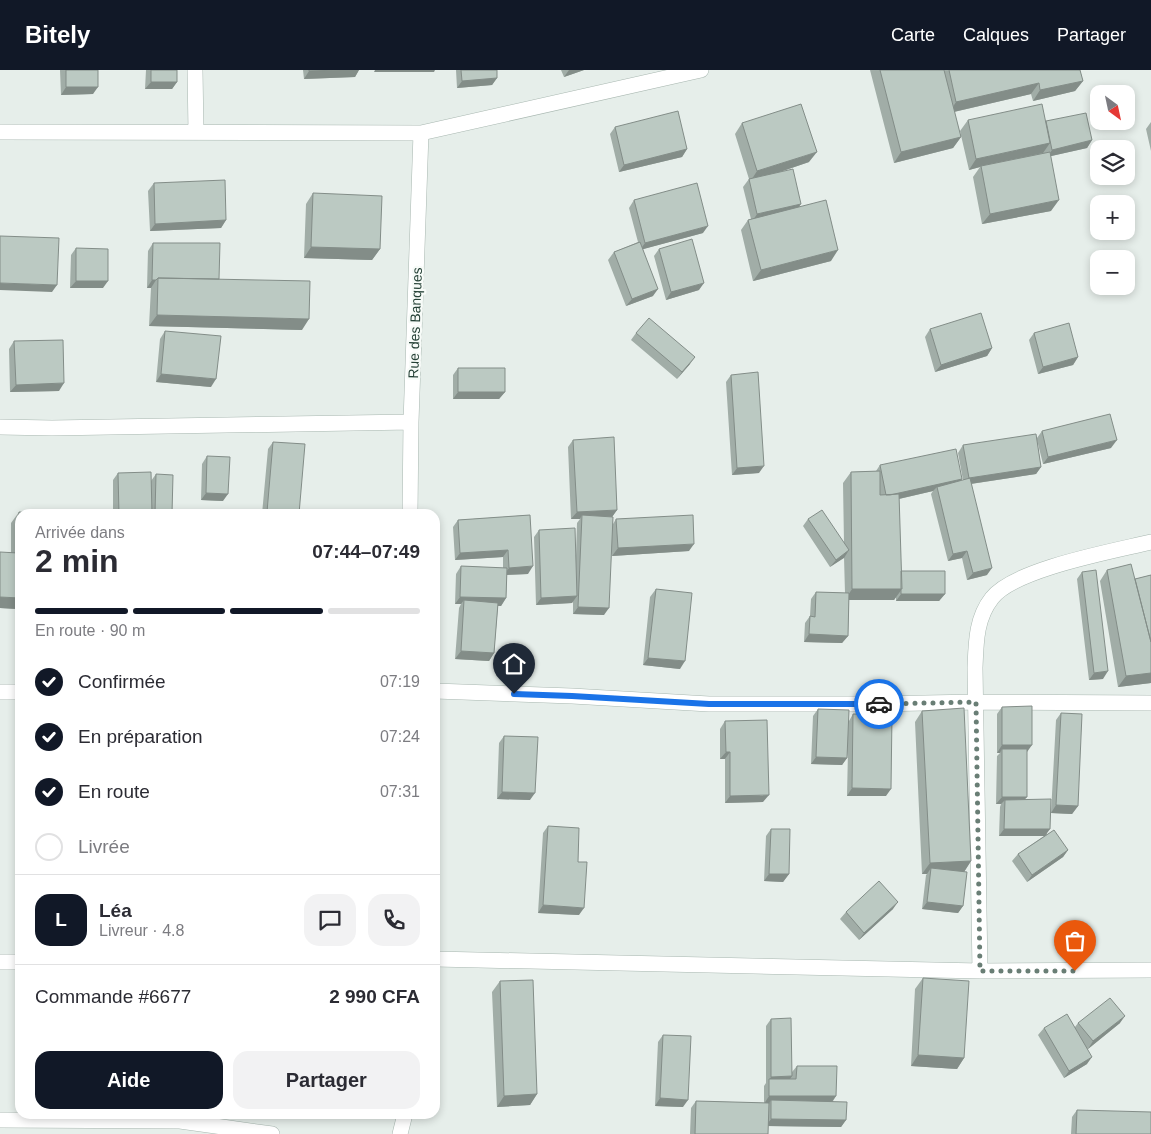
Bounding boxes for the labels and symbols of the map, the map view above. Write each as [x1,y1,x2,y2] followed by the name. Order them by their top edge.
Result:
[1090,85,1135,130] north arrow
[405,267,425,379] street label: Rue des Banques
[493,643,535,694] pin
[854,679,904,729] courier
[1054,920,1096,971] pin

